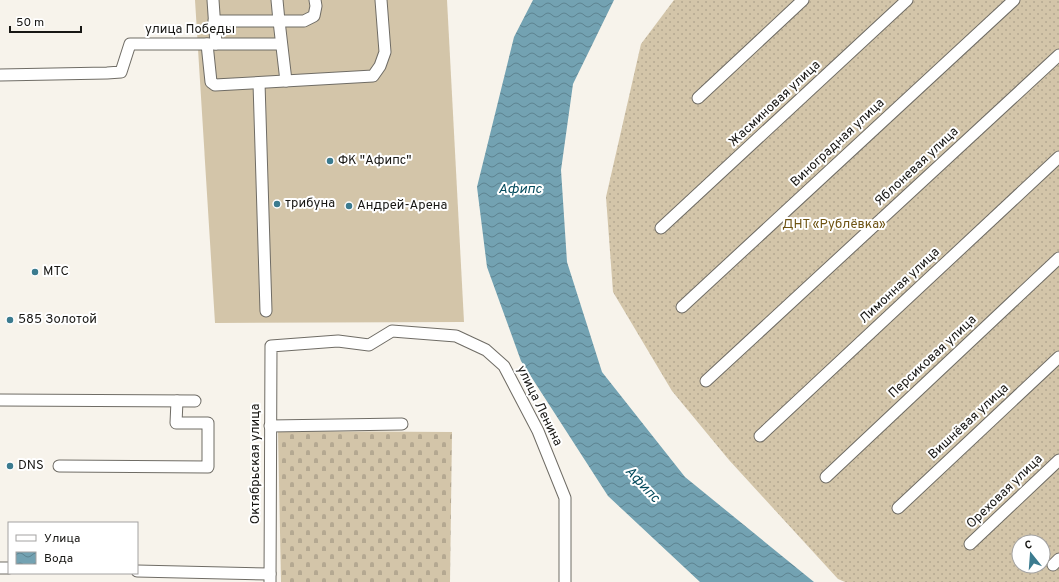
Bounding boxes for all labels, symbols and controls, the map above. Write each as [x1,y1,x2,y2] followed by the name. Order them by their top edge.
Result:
[10,8,81,34] scale bar
[16,15,44,31] text: 50 m
[145,22,235,38] street label: улица Победы
[726,57,824,151] street label: Жасминовая улица
[788,95,888,191] street label: Виноградная улица
[872,124,962,210] street label: Яблоневая улица
[338,153,412,169] place label: ФК "Афипс"
[325,156,335,166] marker: ФК "Афипс"
[498,181,542,198] water label: Афипс
[285,196,335,212] place label: трибуна
[357,198,447,214] place label: Андрей-Арена
[272,199,282,209] marker: трибуна
[344,201,354,211] marker: Андрей-Арена
[782,217,886,233] park label: ДНТ «Рублёвка»
[856,245,944,327] street label: Лимонная улица
[43,264,69,280] place label: МТС
[30,267,40,277] marker: МТС
[18,312,97,328] place label: 585 Золотой
[886,312,980,402] street label: Персиковая улица
[5,315,15,325] marker: 585 Золотой
[513,363,565,449] street label: улица Ленина
[926,381,1012,463] street label: Вишнёвая улица
[248,404,264,524] street label: Октябрьская улица
[964,452,1046,532] street label: Ореховая улица
[18,458,44,474] place label: DNS
[5,461,15,471] marker: DNS
[621,463,663,507] water label: Афипс
[8,522,138,574] legend
[44,531,80,547] text: Улица
[1011,534,1051,574] north arrow
[1023,538,1034,553] text: С
[44,551,73,567] text: Вода

